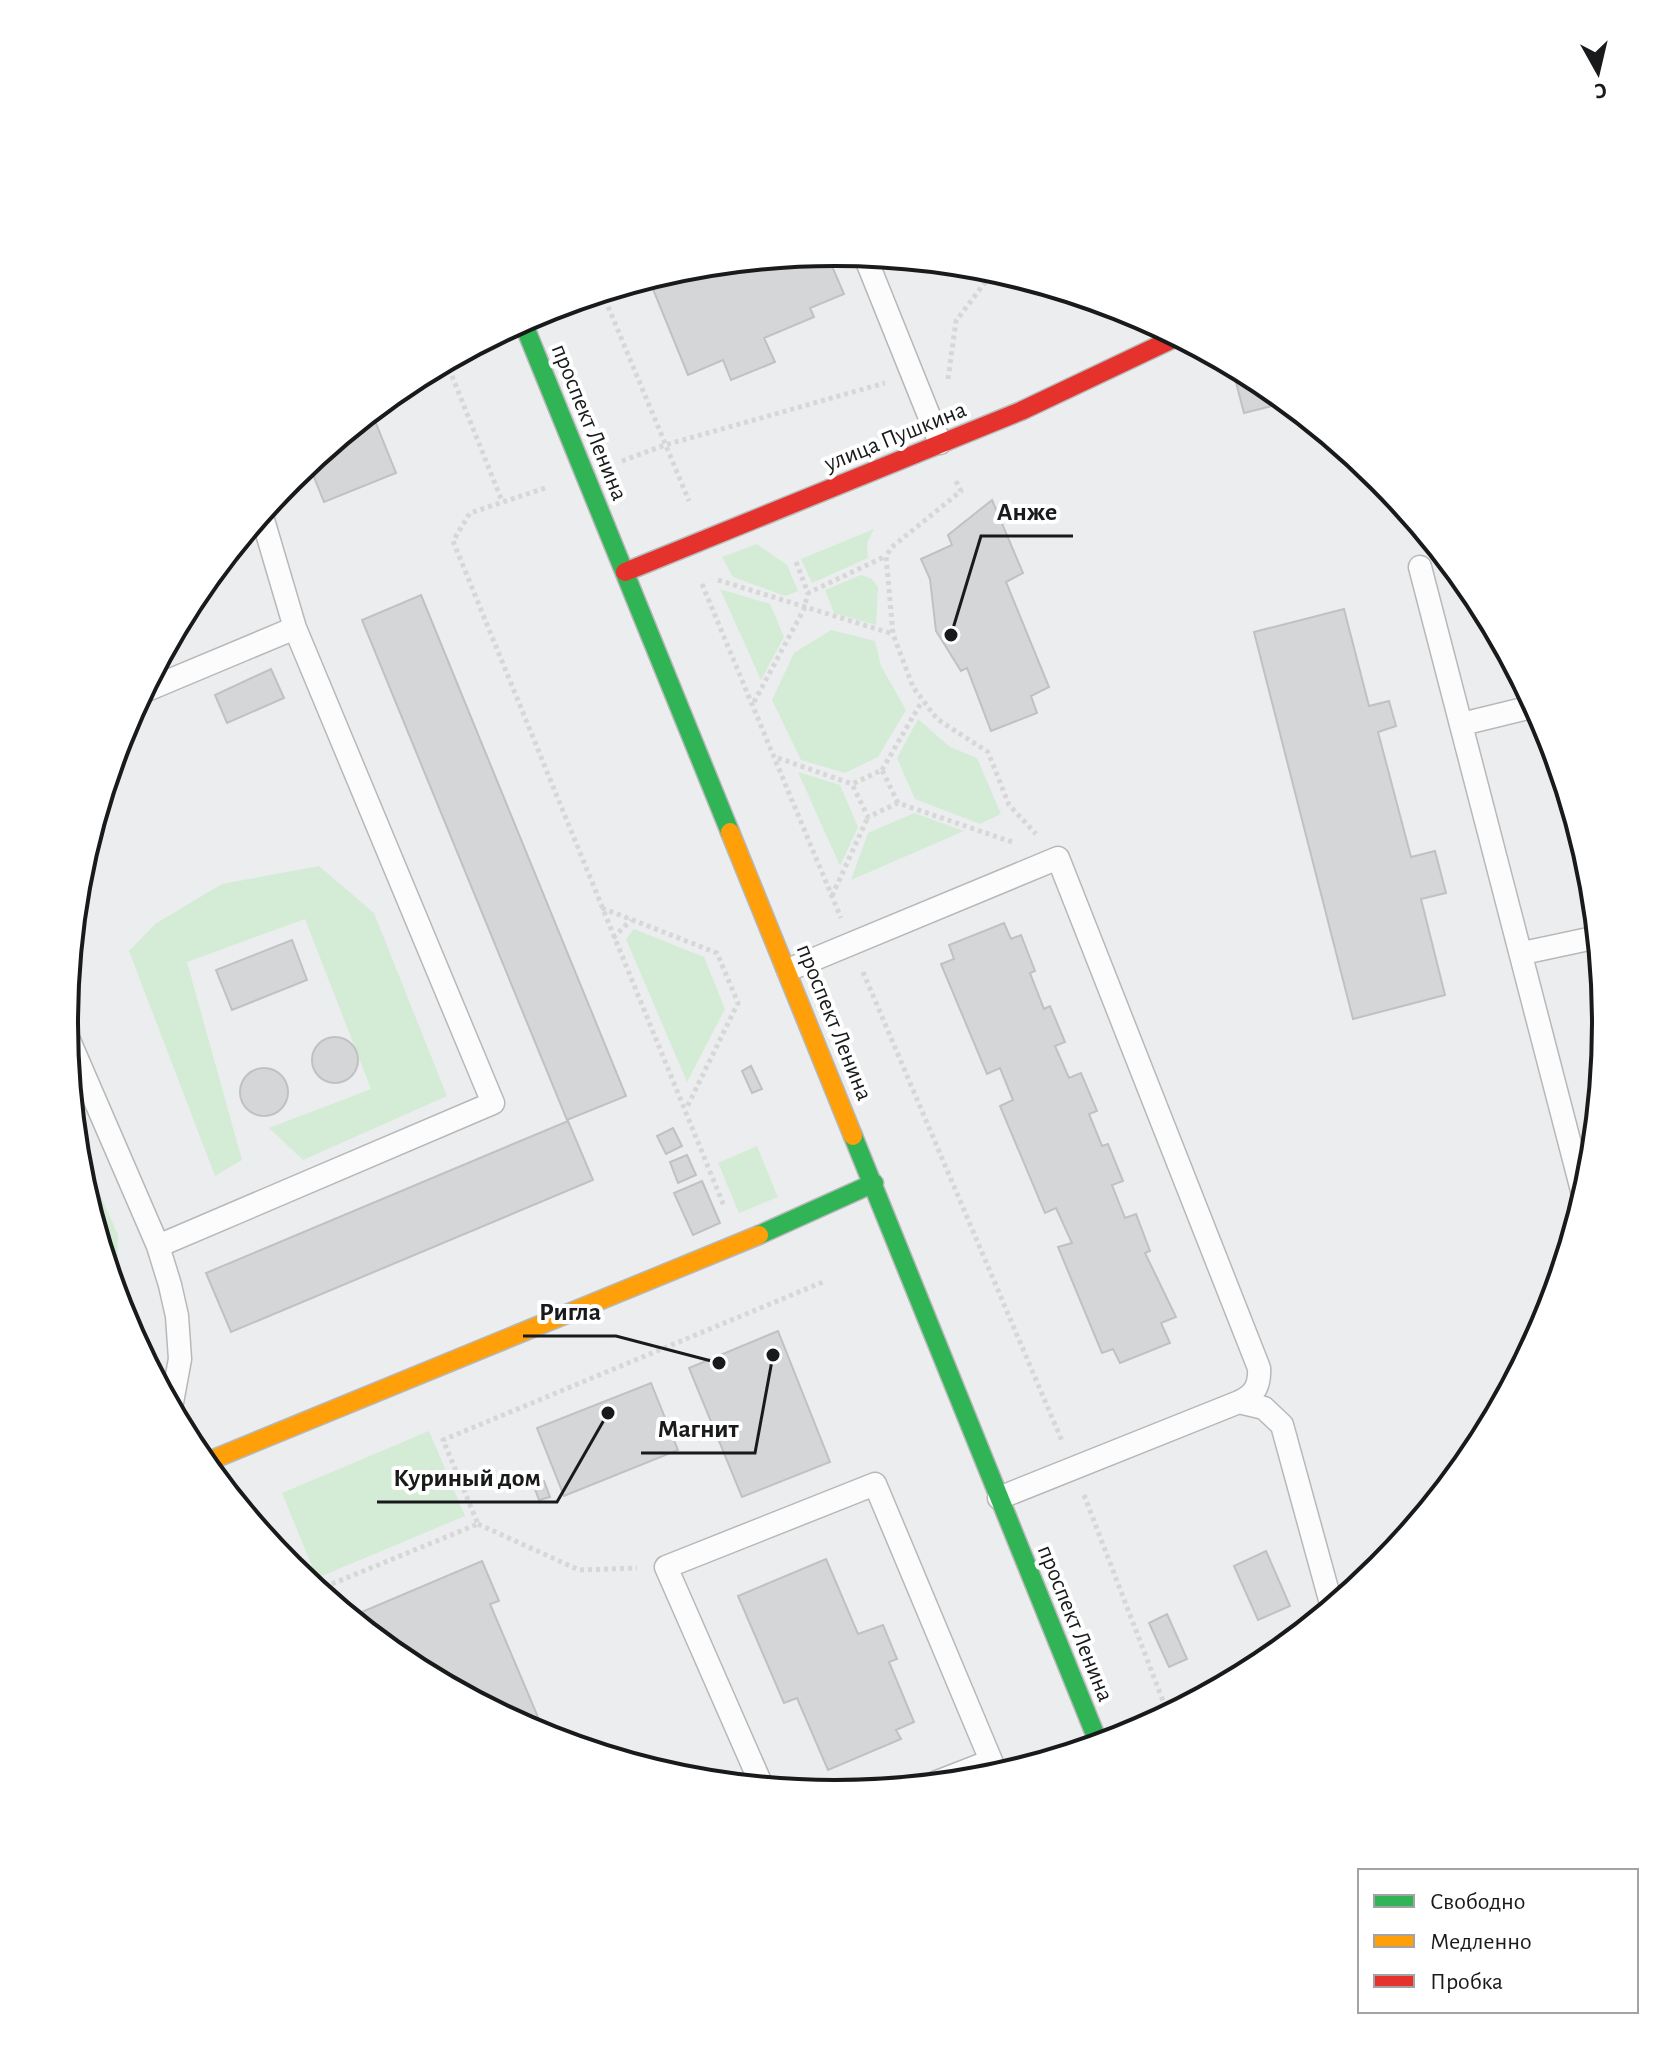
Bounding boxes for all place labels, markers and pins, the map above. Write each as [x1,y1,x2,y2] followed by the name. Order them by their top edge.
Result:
[981,486,1073,536] callout: Анже
[523,1286,616,1336] callout: Ригла
[641,1403,755,1453] callout: Магнит
[377,1452,557,1502] callout: Куриный дом

